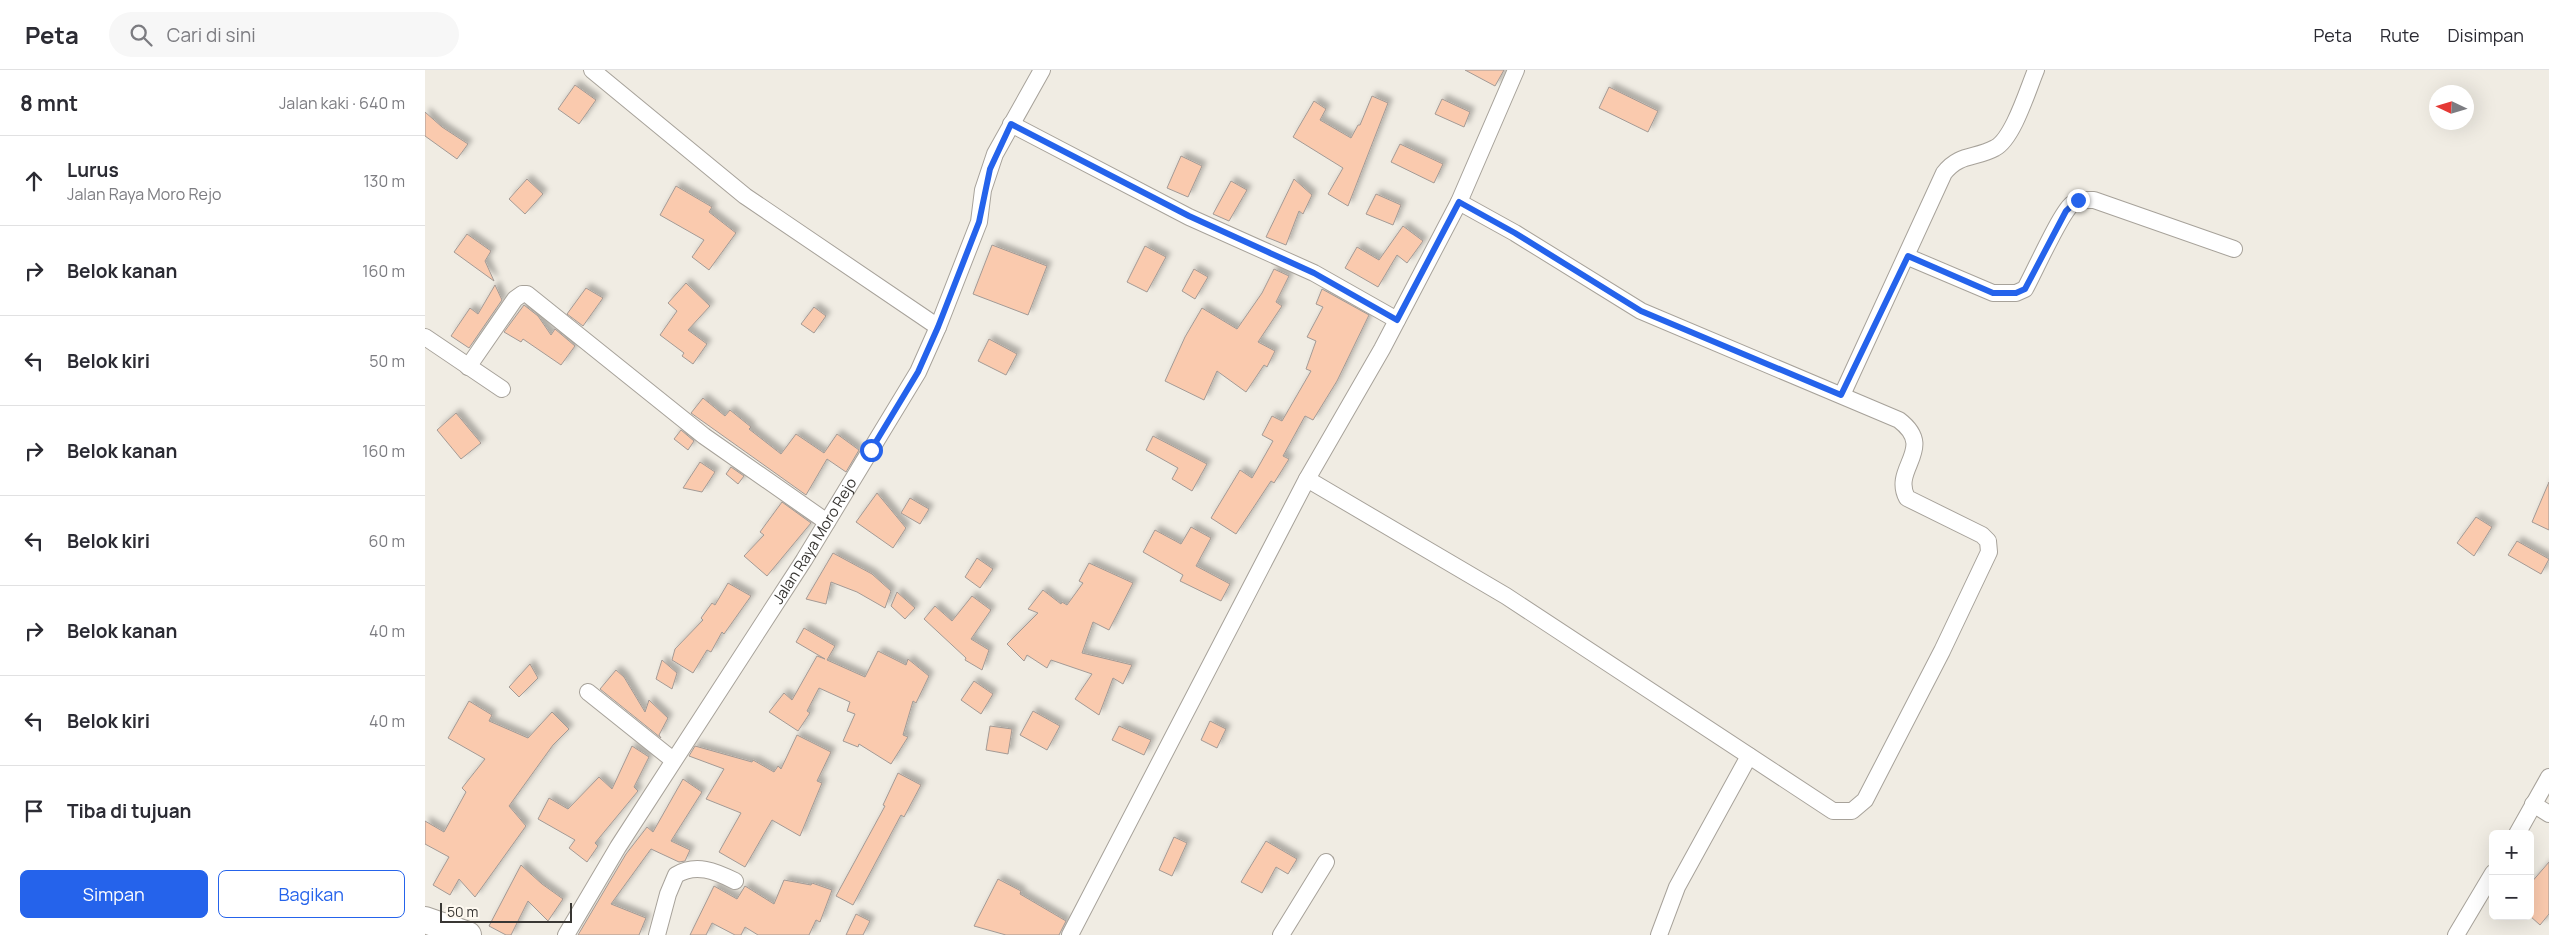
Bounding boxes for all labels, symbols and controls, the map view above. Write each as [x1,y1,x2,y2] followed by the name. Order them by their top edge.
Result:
[109,12,459,57] search box
[25,18,79,51] text: Peta
[127,21,155,49] icon: search
[167,22,256,48] text: Cari di sini
[2313,23,2352,47] text: Peta
[2380,23,2419,47] text: Rute
[2447,23,2524,47] text: Disimpan
[2429,85,2474,130] north arrow
[20,89,78,117] text: 8 mnt
[279,92,405,114] text: Jalan kaki · 640 m
[67,157,119,183] text: Lurus
[20,167,48,195] icon: ahead
[363,170,405,192] text: 130 m
[67,183,221,205] text: Jalan Raya Moro Rejo
[2067,189,2090,212] route end
[20,257,48,285] icon: right
[67,258,177,284] text: Belok kanan
[362,260,405,282] text: 160 m
[20,347,48,375] icon: left
[67,348,150,374] text: Belok kiri
[369,350,405,372] text: 50 m
[20,437,48,465] icon: right
[67,438,177,464] text: Belok kanan
[860,439,883,462] route start
[362,440,405,462] text: 160 m
[767,474,861,608] street label: Jalan Raya Moro Rejo
[20,527,48,555] icon: left
[67,528,150,554] text: Belok kiri
[369,530,405,552] text: 60 m
[20,617,48,645] icon: right
[67,618,177,644] text: Belok kanan
[369,620,405,642] text: 40 m
[20,707,48,735] icon: left
[67,708,150,734] text: Belok kiri
[369,710,405,732] text: 40 m
[20,797,48,825] icon: arrive
[67,798,191,824] text: Tiba di tujuan
[2489,830,2534,920] map controls
[2489,830,2534,875] button: +
[20,870,208,918] button: Simpan
[218,870,405,918] button: Bagikan
[2489,875,2534,920] button: −
[440,900,573,923] scale bar
[447,902,478,921] text: 50 m

